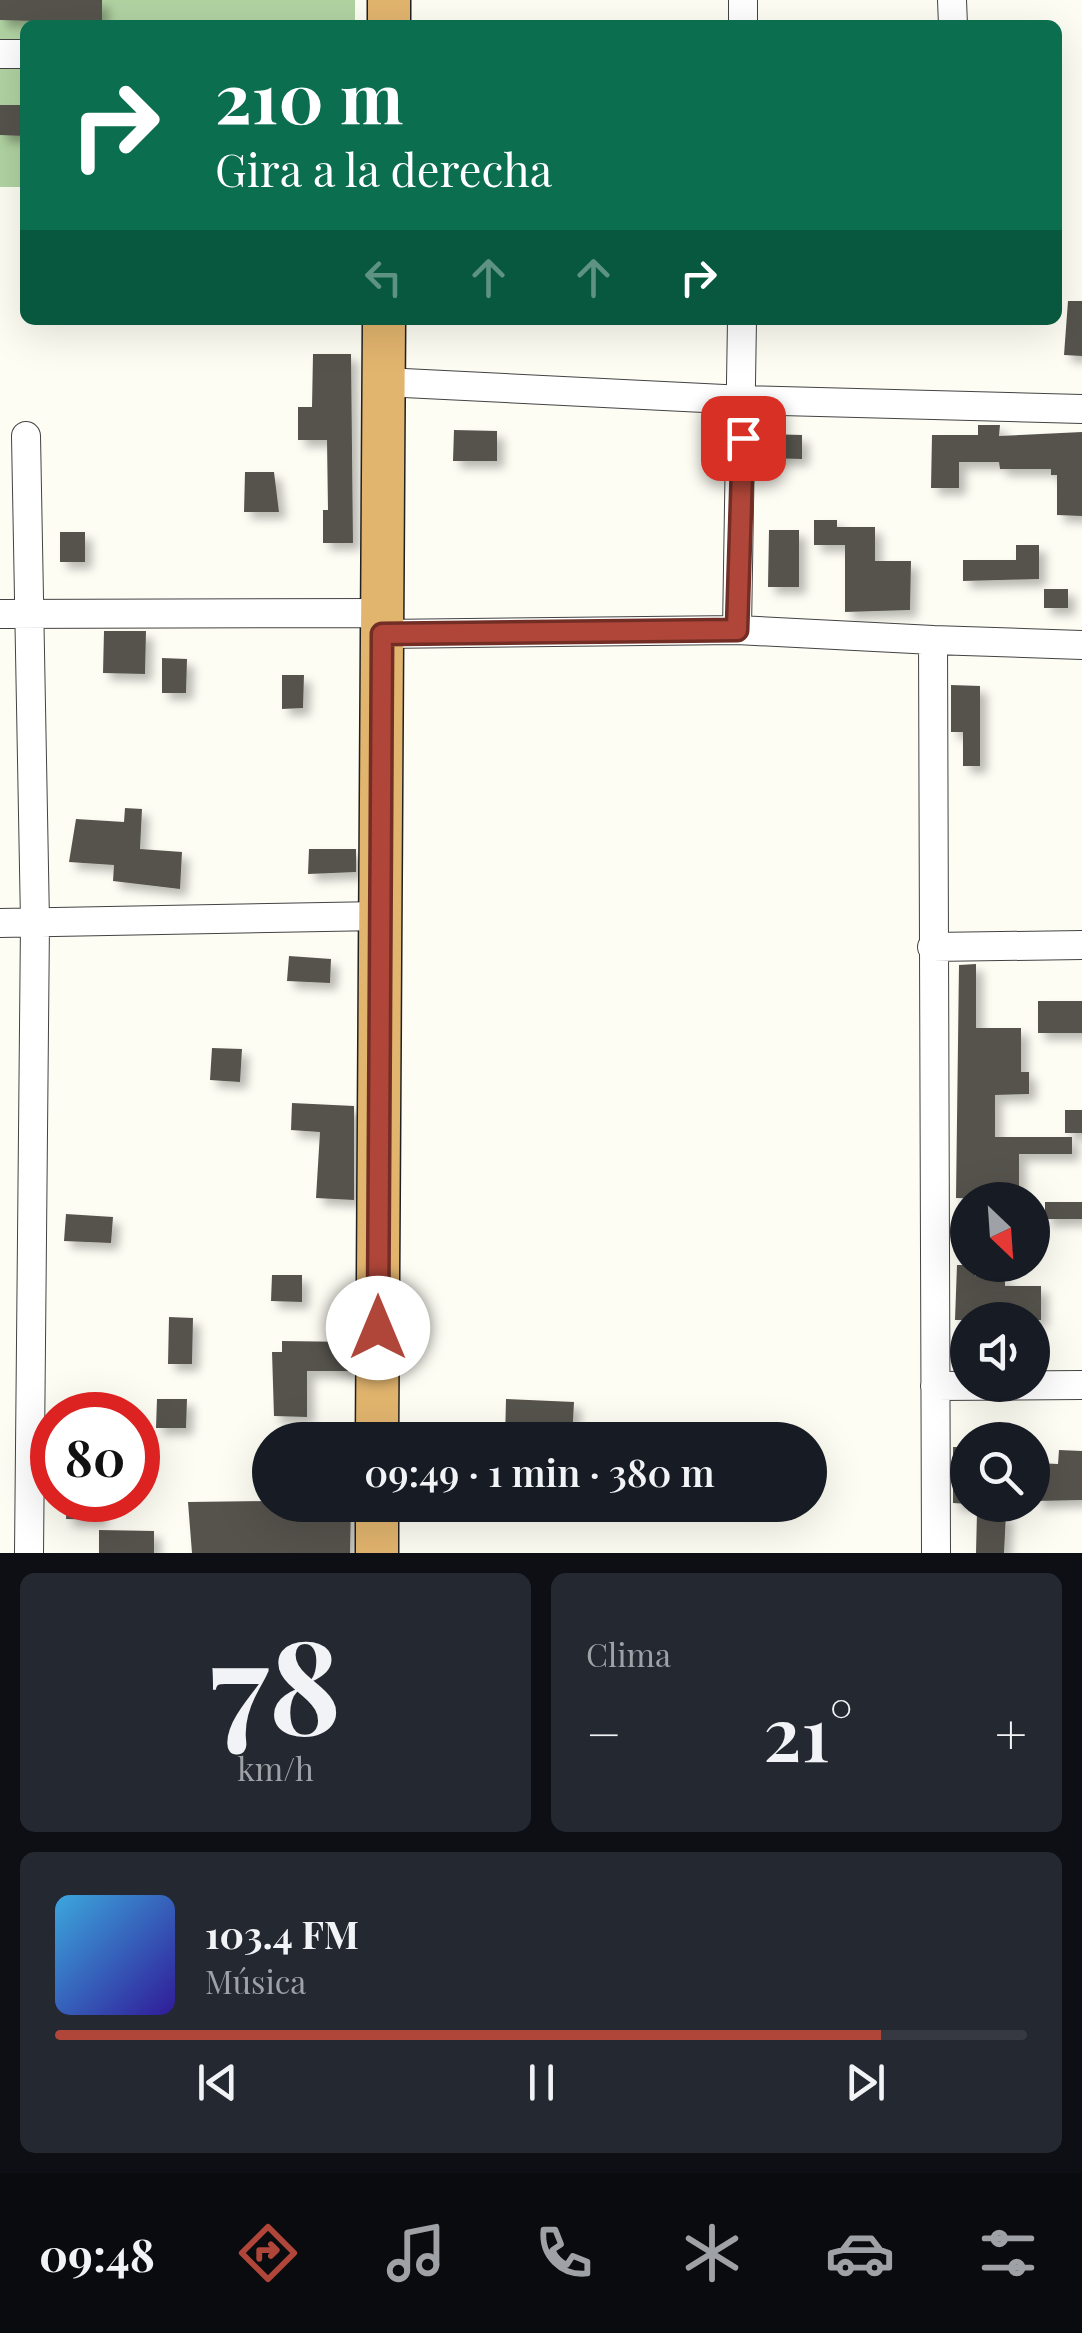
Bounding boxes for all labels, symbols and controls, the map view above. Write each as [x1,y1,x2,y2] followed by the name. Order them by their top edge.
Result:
[215,48,403,142] text: 210 m
[50,60,180,190] icon: right
[215,138,552,198] text: Gira a la derecha
[356,250,411,305] icon: left
[461,250,516,305] icon: ahead
[566,250,621,305] icon: ahead
[671,250,726,305] icon: right
[701,396,786,481] pin
[716,411,771,466] icon: arrive
[950,1182,1050,1282] north arrow
[950,1182,1050,1522] map controls
[326,1276,430,1380] position arrow
[950,1302,1050,1402] button: sound
[30,1392,160,1522] speed limit sign: 80
[950,1422,1050,1522] button: search
[364,1446,715,1497] text: 09:49 · 1 min · 380 m
[209,1594,342,1768] text: 78
[586,1632,671,1675] text: Clima
[763,1681,853,1781] text: 21°
[586,1695,622,1769] text: −
[995,1695,1027,1769] text: +
[237,1746,314,1789] text: km/h
[205,1908,359,1959] text: 103.4 FM
[205,1959,306,2002] text: Música
[190,2055,245,2110] icon: previous
[514,2055,569,2110] icon: pause
[838,2055,893,2110] icon: next
[233,2218,303,2288] icon: directions
[381,2218,451,2288] icon: music
[529,2218,599,2288] icon: phone
[677,2218,747,2288] icon: climate
[825,2218,895,2288] icon: car
[973,2218,1043,2288] icon: filters
[39,2223,155,2283] text: 09:48

